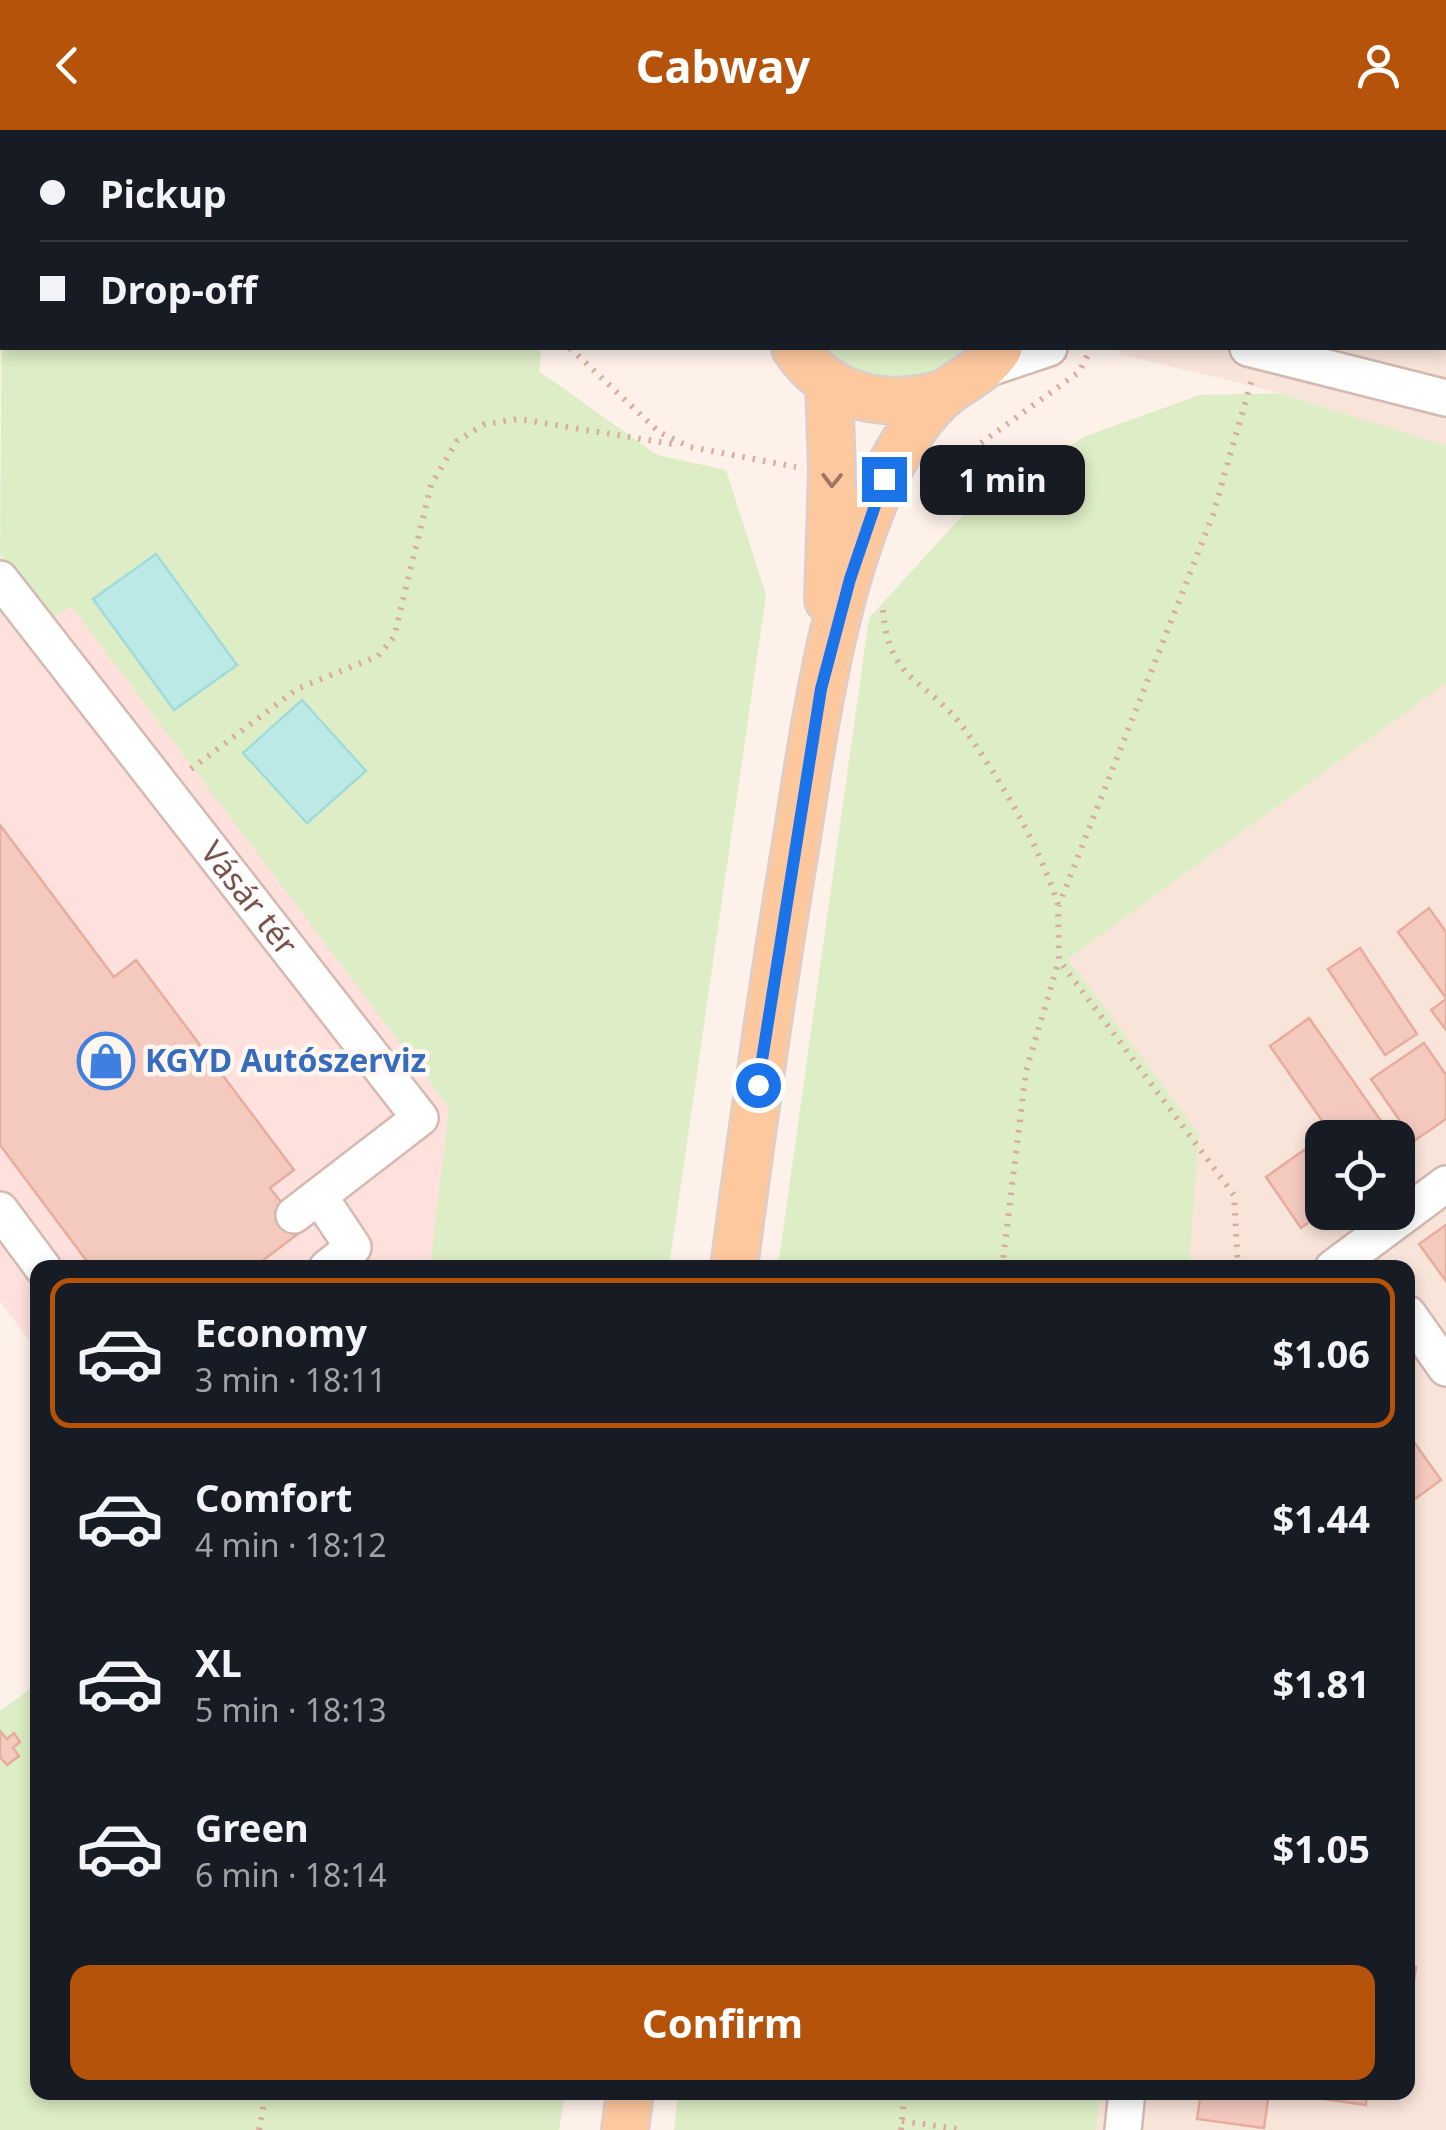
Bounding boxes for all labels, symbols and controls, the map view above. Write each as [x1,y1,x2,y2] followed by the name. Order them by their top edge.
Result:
[636,35,810,96] text: Cabway
[40,38,95,93] icon: back
[1351,38,1406,93] icon: person
[100,167,227,219] text: Pickup
[100,263,257,315] text: Drop-off
[919,444,1084,514] callout: 1 min
[862,457,907,502] route end
[958,458,1047,501] text: 1 min
[821,472,843,488] one-way arrow
[192,831,308,964] street label: Vásár tér
[76,1031,136,1091] shop icon: KGYD Autószerviz
[145,1038,426,1081] place label: KGYD Autószerviz
[736,1063,781,1108] route start
[1305,1120,1415,1230] map controls
[1305,1120,1415,1230] button: locate
[195,1306,367,1358] text: Economy
[75,1308,165,1398] icon: car
[1272,1327,1370,1379] text: $1.06
[195,1358,387,1401] text: 3 min · 18:11
[195,1471,352,1523] text: Comfort
[75,1473,165,1563] icon: car
[1272,1492,1370,1544] text: $1.44
[195,1523,387,1566] text: 4 min · 18:12
[195,1636,242,1688] text: XL
[75,1638,165,1728] icon: car
[1272,1657,1370,1709] text: $1.81
[195,1688,387,1731] text: 5 min · 18:13
[195,1801,309,1853] text: Green
[75,1803,165,1893] icon: car
[1272,1822,1370,1874] text: $1.05
[195,1853,387,1896] text: 6 min · 18:14
[70,1965,1375,2080] button: Confirm

